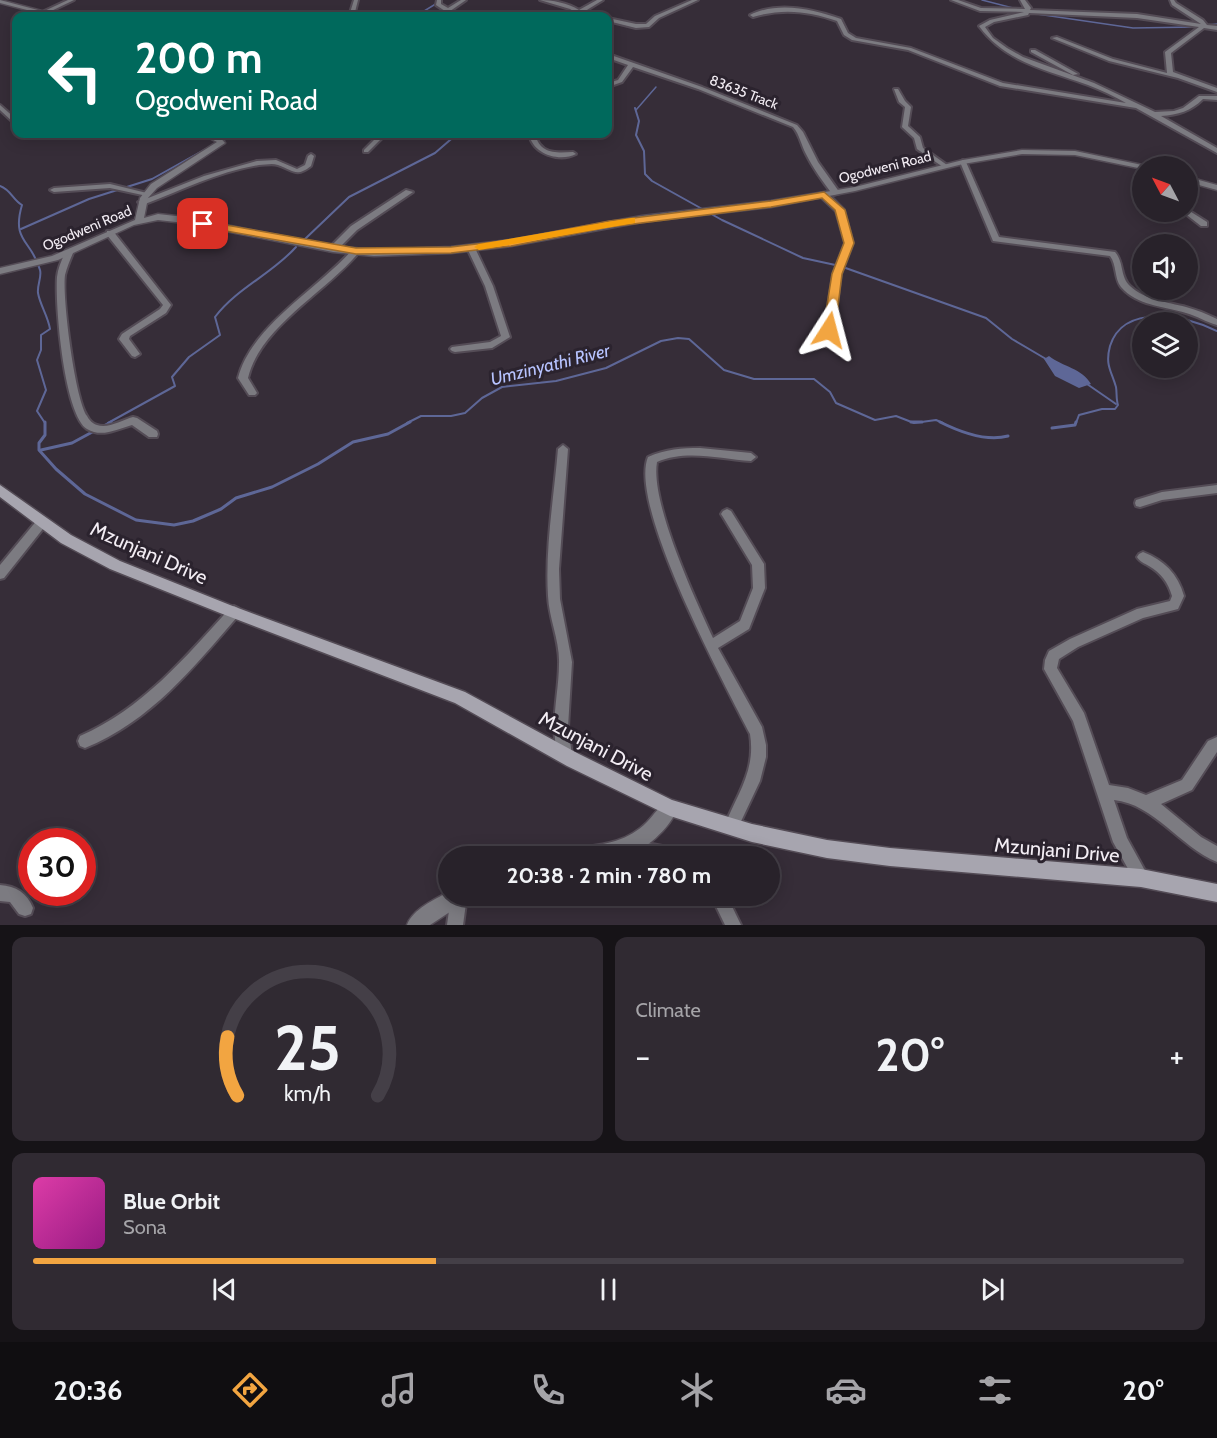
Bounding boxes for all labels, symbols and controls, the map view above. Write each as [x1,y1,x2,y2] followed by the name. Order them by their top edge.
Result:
[135,32,262,84] text: 200 m
[36,36,114,114] icon: left
[707,71,782,114] street label: 83635 Track
[135,84,318,117] text: Ogodweni Road
[837,147,933,187] street label: Ogodweni Road
[1132,156,1198,222] north arrow
[1132,156,1198,378] map controls
[177,198,228,249] pin
[40,201,134,255] street label: Ogodweni Road
[186,207,219,240] icon: arrive
[1132,234,1198,300] button: sound
[797,298,861,362] position arrow
[1132,312,1198,378] button: layers
[488,339,613,390] water label: Umzinyathi River
[87,516,211,590] street label: Mzunjani Drive
[535,706,657,786] street label: Mzunjani Drive
[18,828,96,906] speed limit sign: 30
[993,833,1121,867] street label: Mzunjani Drive
[507,862,711,889] text: 20:38 · 2 min · 780 m
[636,998,701,1022] text: Climate
[274,1010,341,1086] text: 25
[875,1028,944,1082] text: 20°
[636,1036,650,1076] text: −
[1169,1036,1184,1076] text: +
[284,1080,331,1106] text: km/h
[123,1188,220,1215] text: Blue Orbit
[123,1215,166,1239] text: Sona
[208,1273,241,1306] icon: previous
[592,1273,625,1306] icon: pause
[976,1273,1009,1306] icon: next
[229,1369,271,1411] icon: directions
[378,1369,420,1411] icon: music
[527,1369,569,1411] icon: phone
[676,1369,718,1411] icon: climate
[825,1369,867,1411] icon: car
[974,1369,1016,1411] icon: filters
[53,1374,123,1407] text: 20:36
[1122,1374,1164,1407] text: 20°

